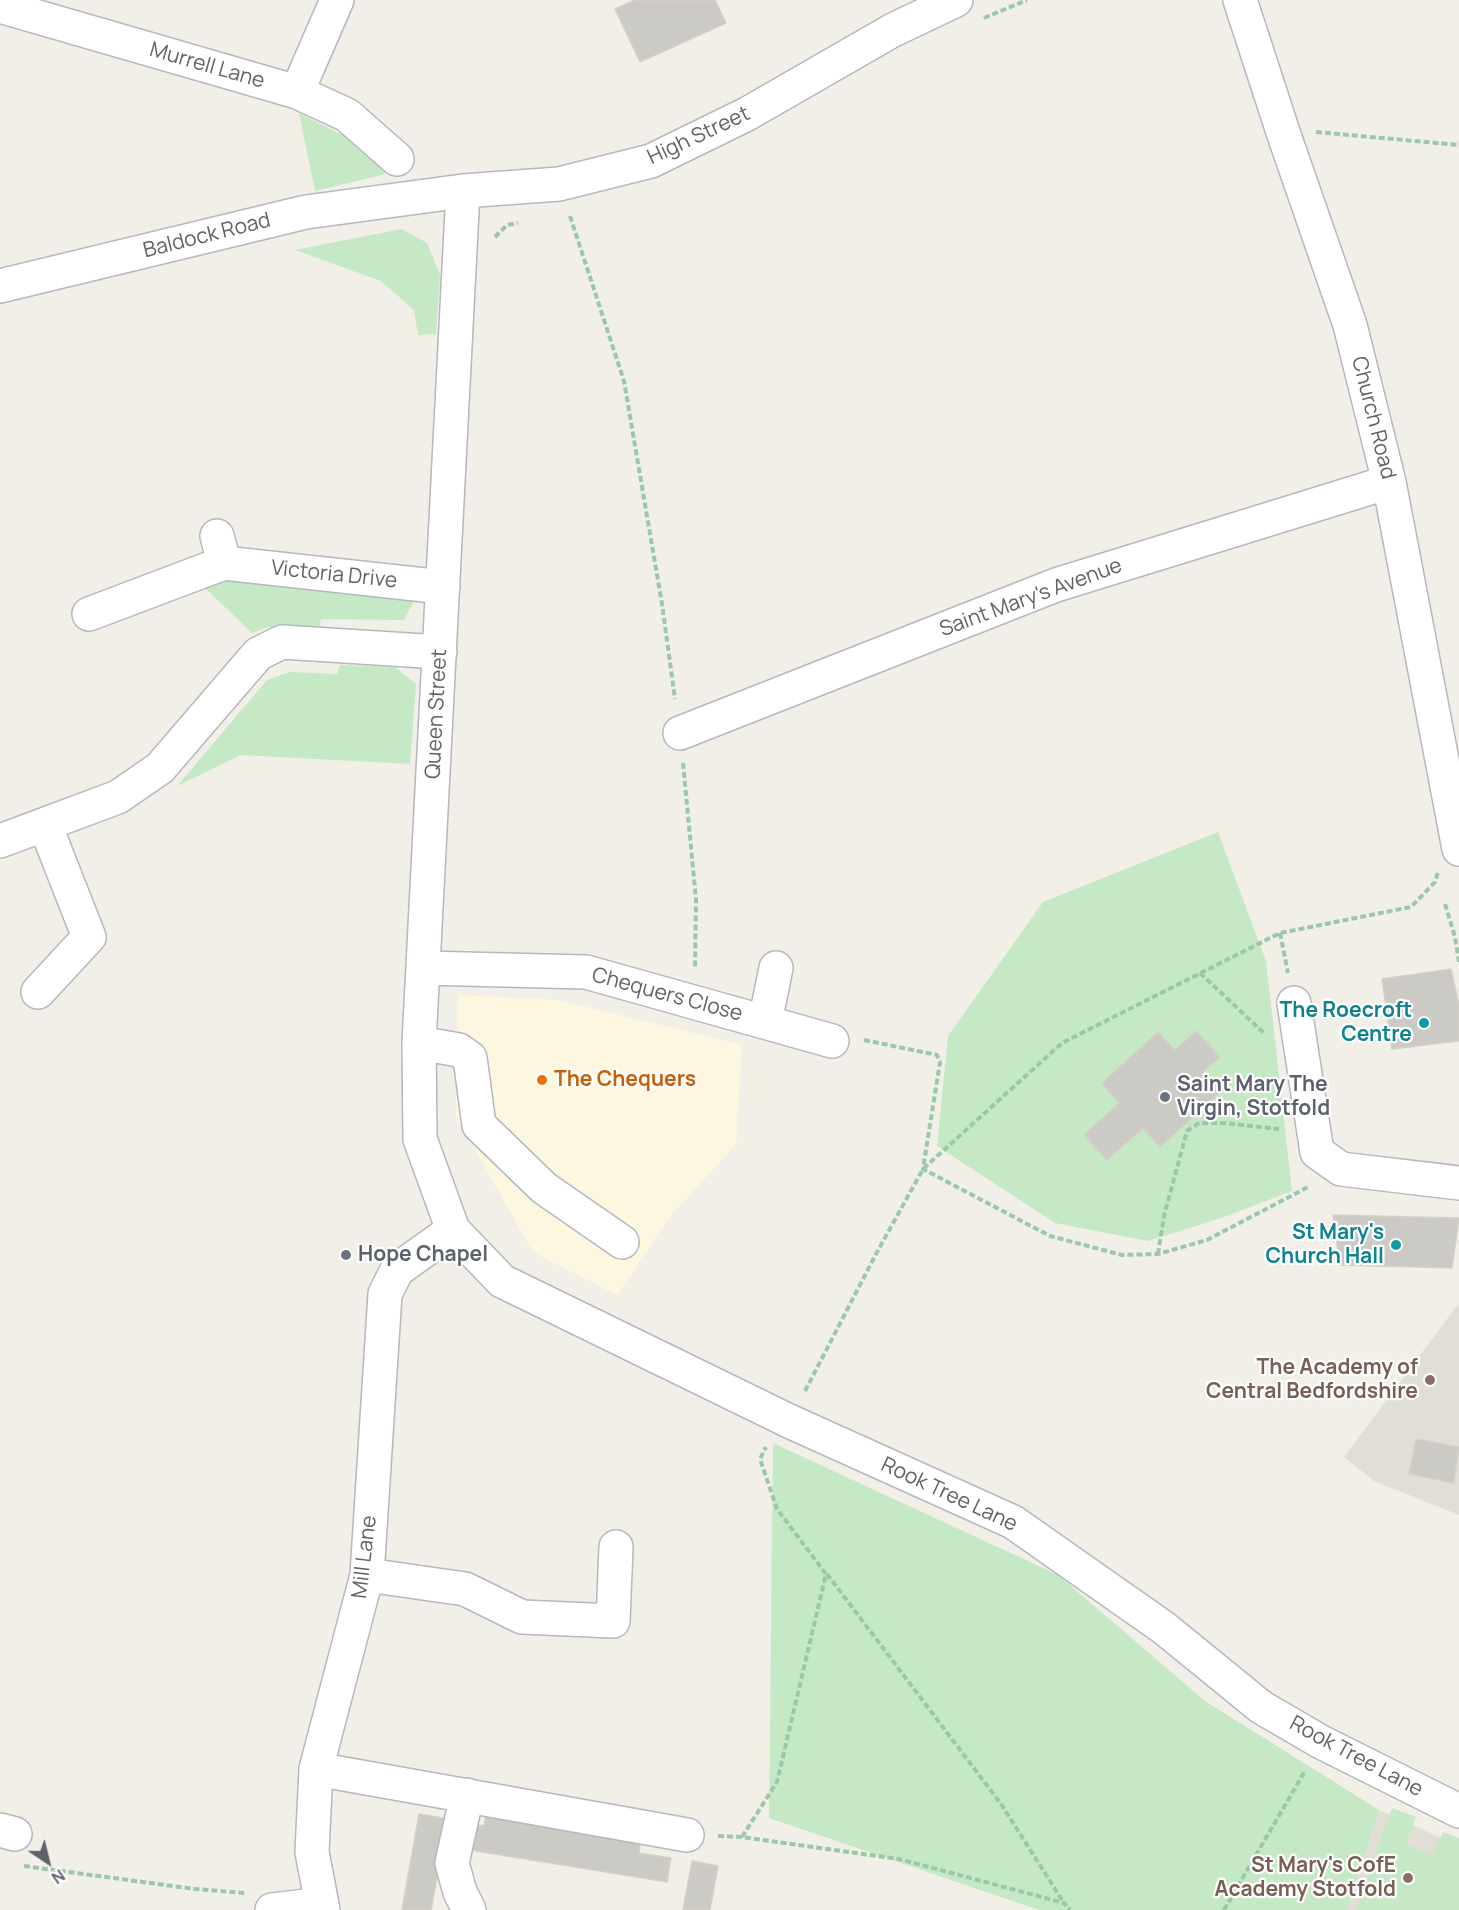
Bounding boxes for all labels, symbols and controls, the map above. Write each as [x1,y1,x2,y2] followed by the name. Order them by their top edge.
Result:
[147,38,267,94] street label: Murrell Lane
[644,101,754,171] street label: High Street
[141,208,273,264] street label: Baldock Road
[1346,354,1400,482] street label: Church Road
[936,553,1126,643] street label: Saint Mary's Avenue
[270,556,398,594] street label: Victoria Drive
[421,648,453,780] street label: Queen Street
[589,963,745,1027] street label: Chequers Close
[1280,998,1412,1048] place label: The Roecroft Centre
[1417,1016,1431,1030] marker: The Roecroft Centre
[554,1067,696,1093] place label: The Chequers
[1177,1072,1330,1122] place label: Saint Mary The Virgin, Stotfold
[535,1073,549,1087] marker: The Chequers
[1158,1090,1172,1104] marker: Saint Mary The Virgin, Stotfold
[1266,1220,1384,1270] place label: St Mary's Church Hall
[1389,1238,1403,1252] marker: St Mary's Church Hall
[358,1242,488,1268] place label: Hope Chapel
[339,1248,353,1262] marker: Hope Chapel
[1206,1355,1418,1405] place label: The Academy of Central Bedfordshire
[1423,1373,1437,1387] marker: The Academy of Central Bedfordshire
[877,1452,1021,1538] street label: Rook Tree Lane
[347,1514,383,1600] street label: Mill Lane
[1285,1711,1427,1803] street label: Rook Tree Lane
[18,1832,78,1892] north arrow
[1214,1853,1396,1903] place label: St Mary's CofE Academy Stotfold
[47,1864,69,1889] text: N
[1401,1871,1415,1885] marker: St Mary's CofE Academy Stotfold

